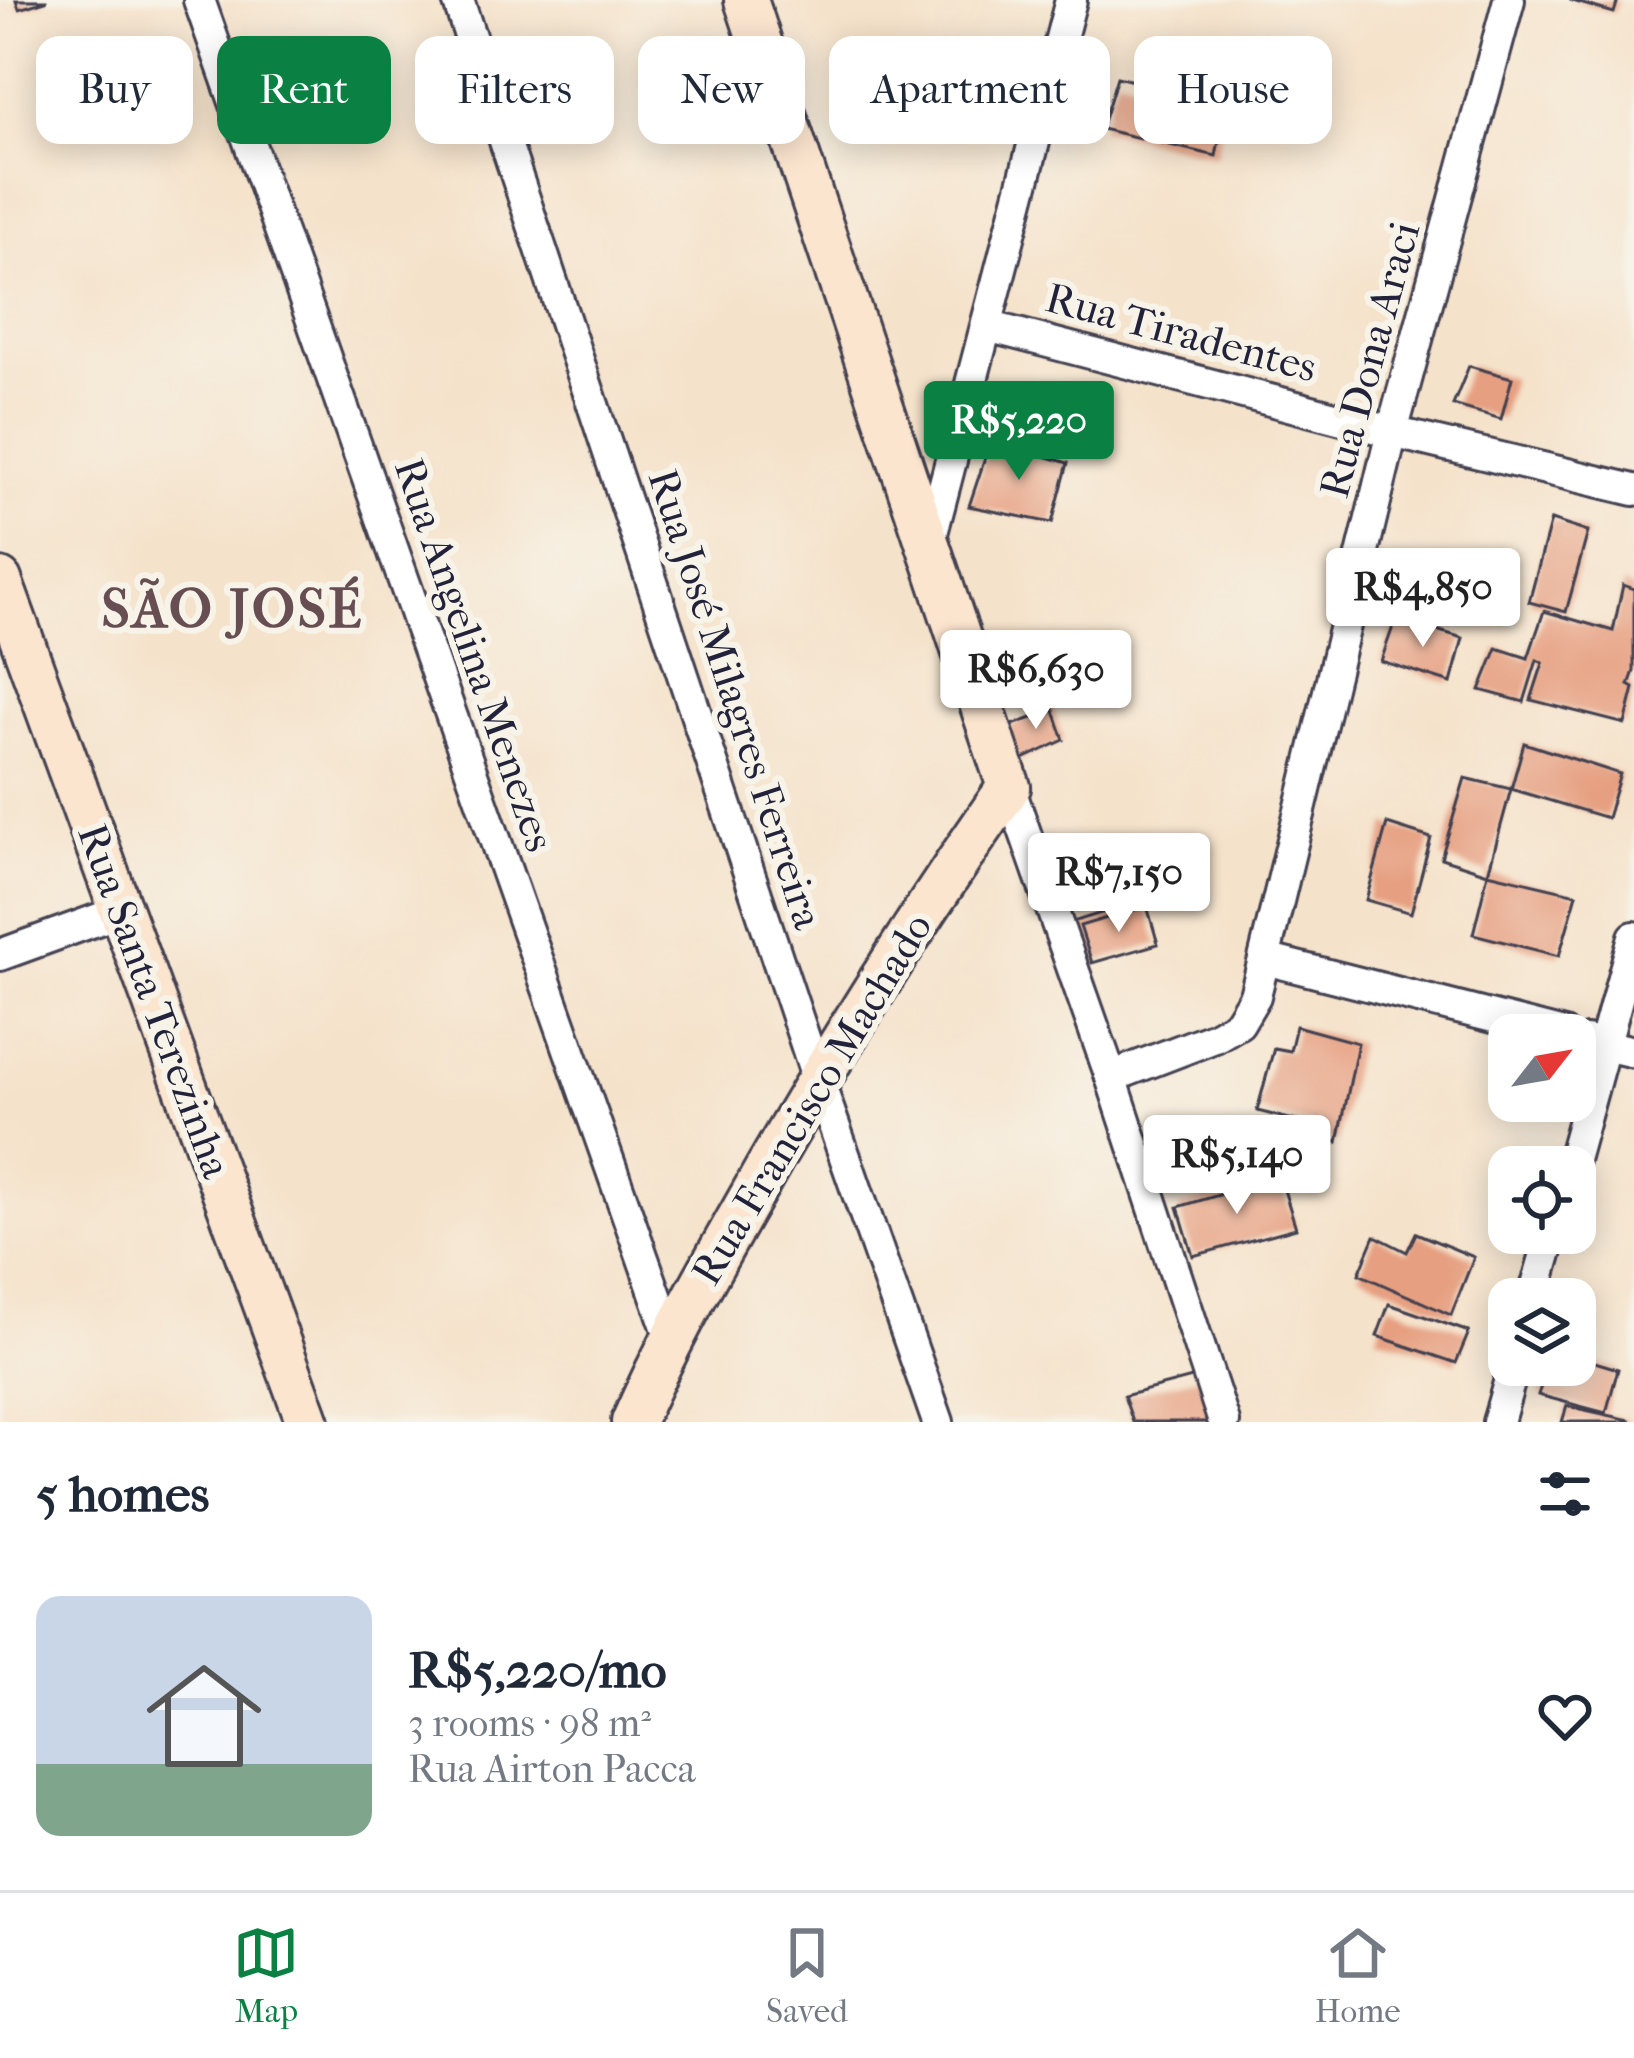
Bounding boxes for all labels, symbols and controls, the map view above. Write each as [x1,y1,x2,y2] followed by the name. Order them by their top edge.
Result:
[36,36,193,144] chip: Buy
[217,36,391,144] chip: Rent
[415,36,614,144] chip: Filters
[638,36,805,144] chip: New
[829,36,1110,144] chip: Apartment
[1134,36,1332,144] chip: House
[1310,217,1430,503] street label: Rua Dona Araci
[1040,273,1322,393] street label: Rua Tiradentes
[908,381,1130,483] pin: R$5,220
[951,397,1087,443] text: R$5,220
[384,452,564,858] street label: Rua Angelina Menezes
[638,463,833,935] street label: Rua José Milagres Ferreira
[1312,548,1534,650] pin: R$4,850
[1353,564,1493,610] text: R$4,850
[101,576,365,641] district label: SÃO JOSÉ
[925,630,1147,732] pin: R$6,630
[967,646,1105,692] text: R$6,630
[67,817,241,1185] street label: Rua Santa Terezinha
[1008,833,1230,935] pin: R$7,150
[1055,849,1183,895] text: R$7,150
[682,904,942,1294] street label: Rua Francisco Machado
[1488,1014,1596,1122] north arrow
[1488,1014,1596,1386] map controls
[1126,1115,1348,1217] pin: R$5,140
[1170,1131,1304,1177] text: R$5,140
[1488,1146,1596,1254] button: locate
[1488,1278,1596,1386] button: layers
[1532,1461,1598,1527] icon: filters
[36,1464,209,1524] text: 5 homes
[408,1640,667,1700] text: R$5,220/mo
[132,1644,276,1788] icon: home
[1532,1683,1598,1749] icon: heart
[408,1700,651,1746] text: 3 rooms · 98 m²
[408,1746,696,1792] text: Rua Airton Pacca
[233,1920,299,2031] tab: Map
[766,1920,848,2031] tab: Saved
[1315,1920,1401,2031] tab: Home

